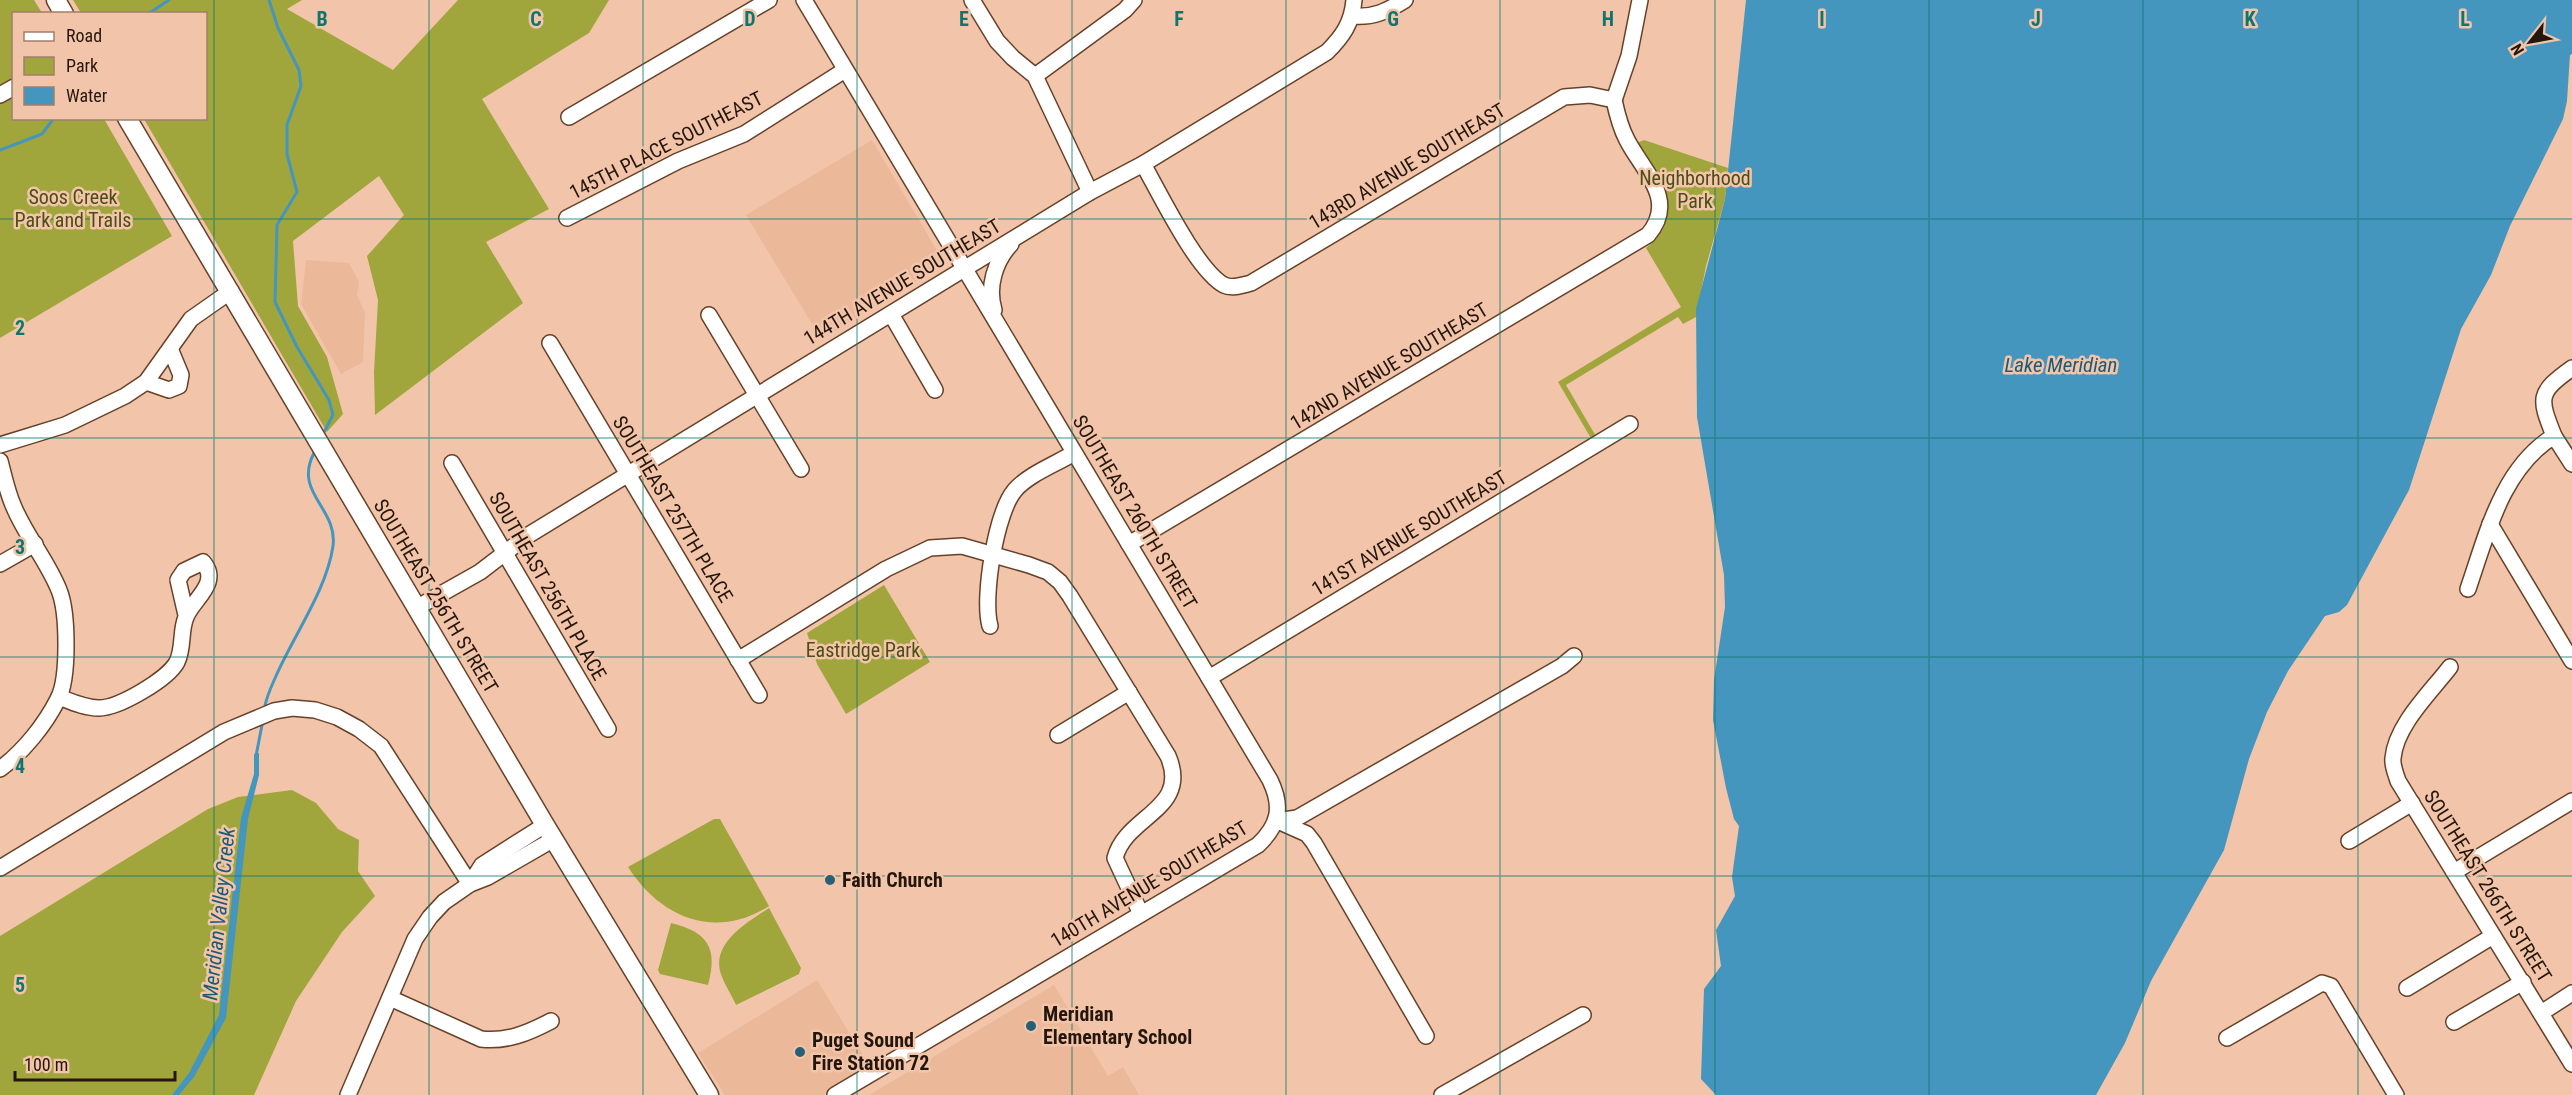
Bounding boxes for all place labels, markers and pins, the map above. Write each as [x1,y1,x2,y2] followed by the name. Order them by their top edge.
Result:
[842,868,943,892] place label: Faith Church
[823,873,837,887] marker: Faith Church
[1043,1002,1192,1049] place label: Meridian Elementary School
[1024,1019,1038,1033] marker: Meridian Elementary School
[812,1028,929,1075] place label: Puget Sound Fire Station 72
[793,1045,807,1059] marker: Puget Sound Fire Station 72

